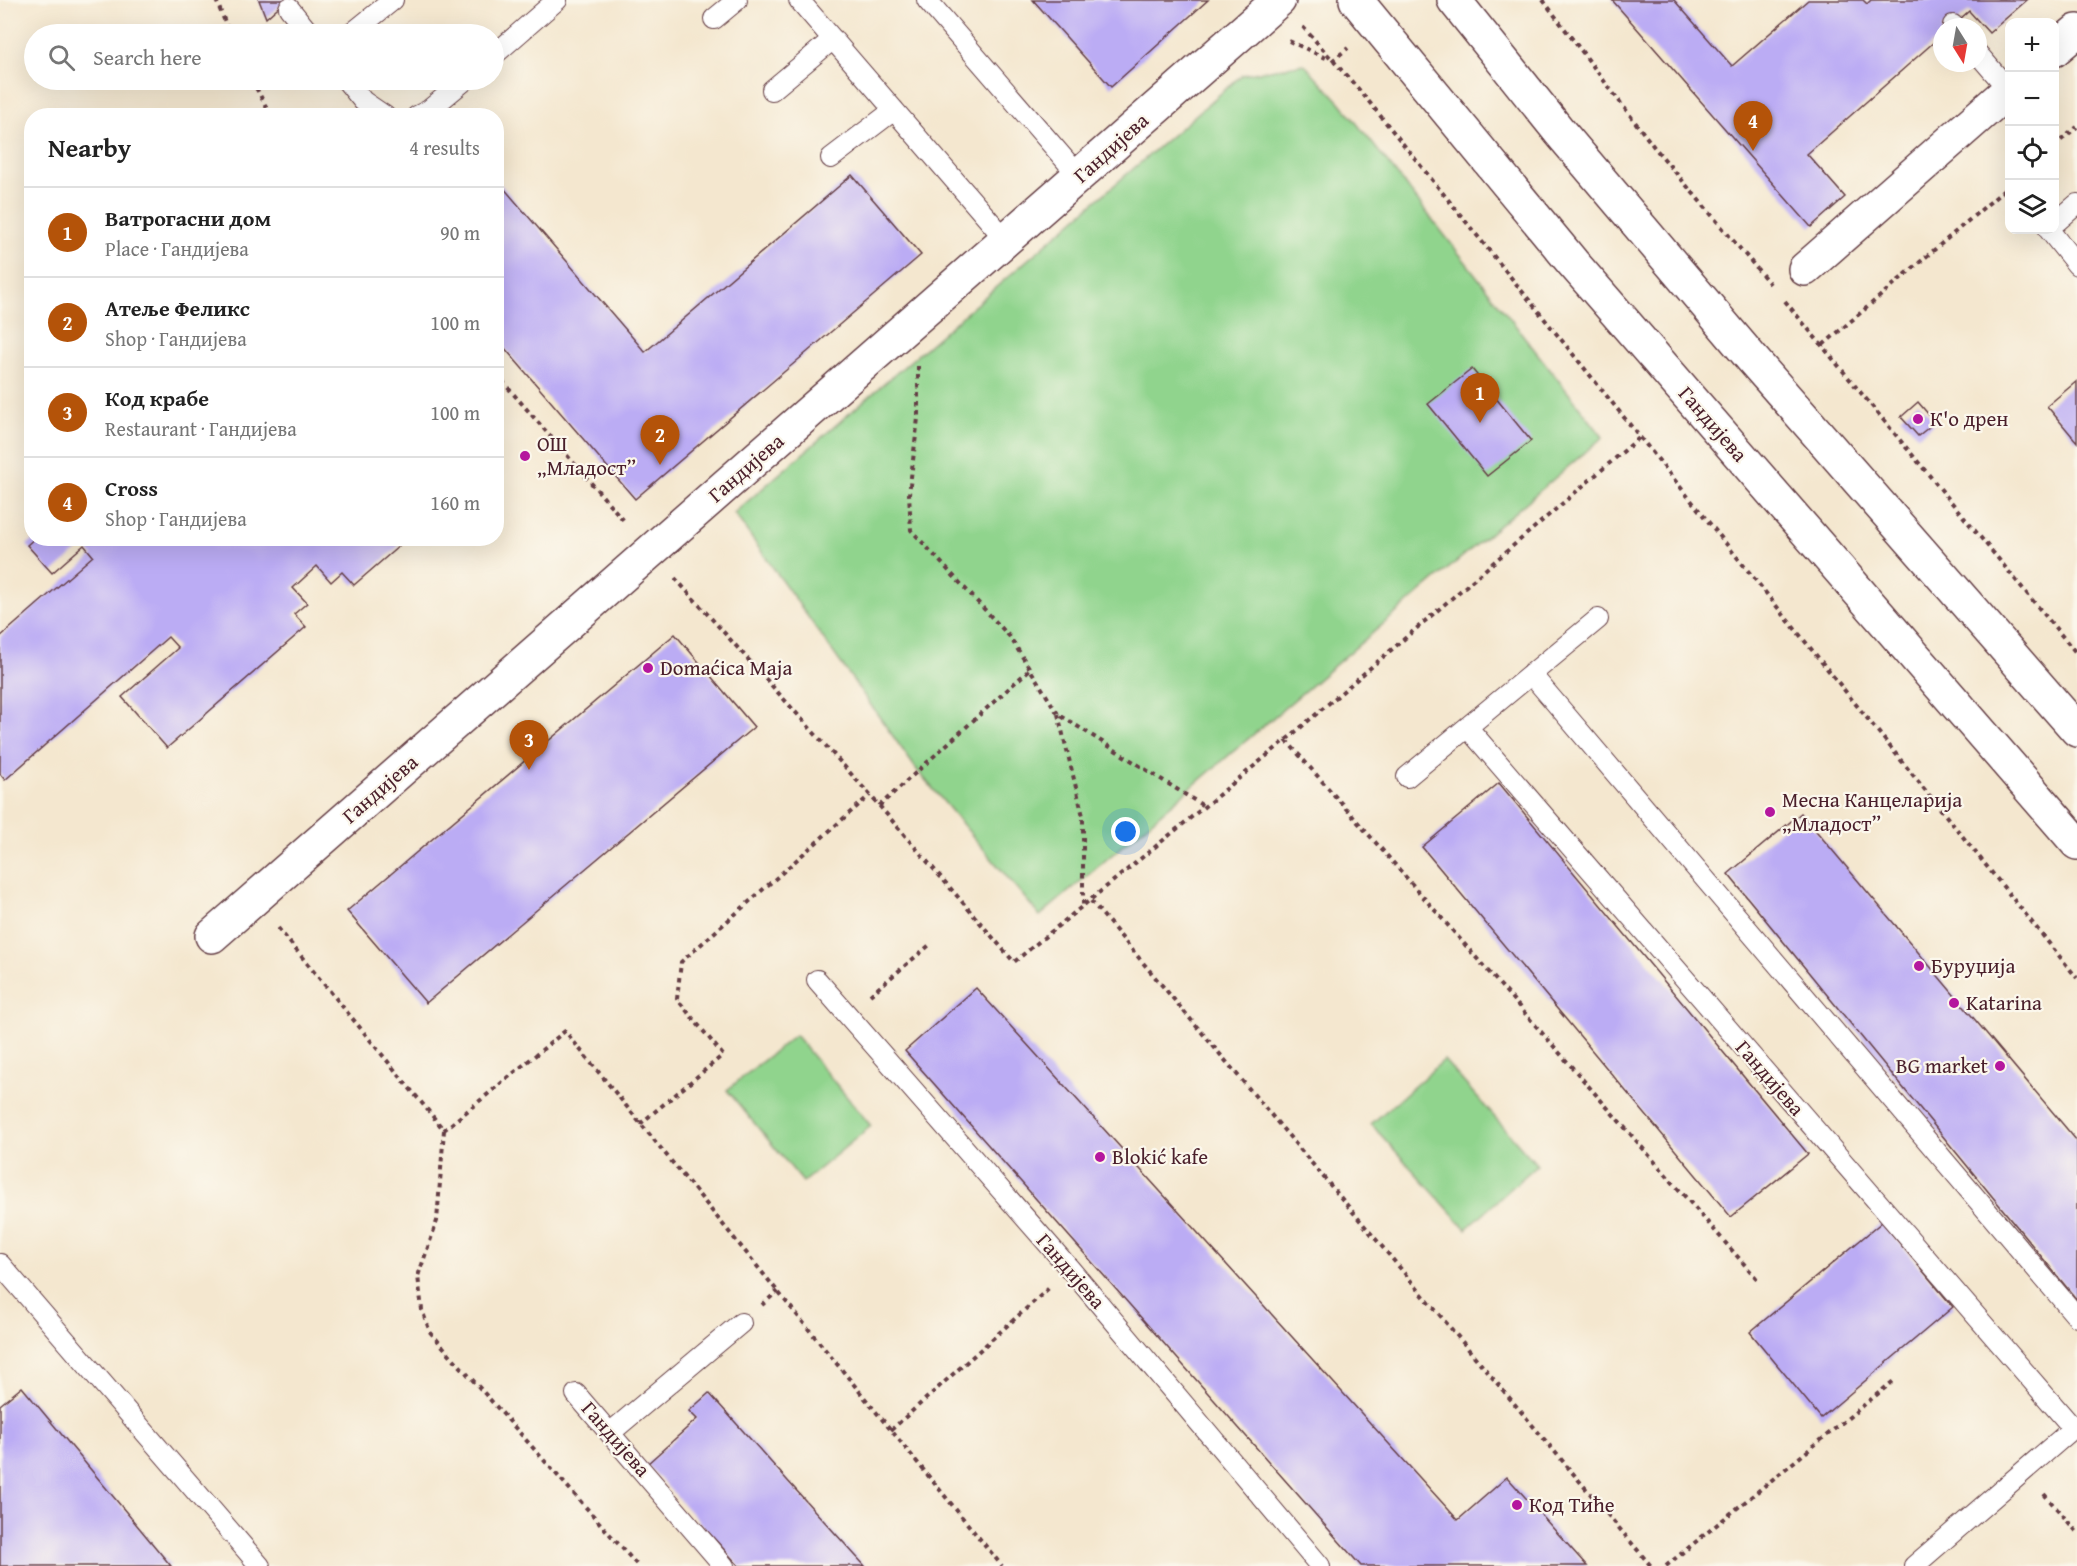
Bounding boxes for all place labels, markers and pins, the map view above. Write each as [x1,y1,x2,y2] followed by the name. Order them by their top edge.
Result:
[1734,102,1772,151] pin: 4
[1460,374,1500,423] pin: 1
[1930,403,2008,434] place label: К'о дрен
[1911,412,1925,426] marker: К'о дрен
[640,416,680,465] pin: 2
[537,428,636,483] place label: ОШ „Младост”
[518,449,532,463] marker: ОШ „Младост”
[660,652,792,683] place label: Domaćica Maja
[641,661,655,675] marker: Domaćica Maja
[510,720,548,770] pin: 3
[1782,784,1962,839] place label: Месна Канцеларија „Младост”
[1763,805,1777,819] marker: Месна Канцеларија „Младост”
[1931,950,2015,981] place label: Буруџија
[1912,959,1926,973] marker: Буруџија
[1966,987,2042,1018] place label: Katarina
[1947,996,1961,1010] marker: Katarina
[1896,1050,1989,1081] place label: BG market
[1993,1059,2007,1073] marker: BG market
[1112,1141,1208,1172] place label: Blokić kafe
[1093,1150,1107,1164] marker: Blokić kafe
[1529,1489,1615,1520] place label: Код Тиће
[1510,1498,1524,1512] marker: Код Тиће

